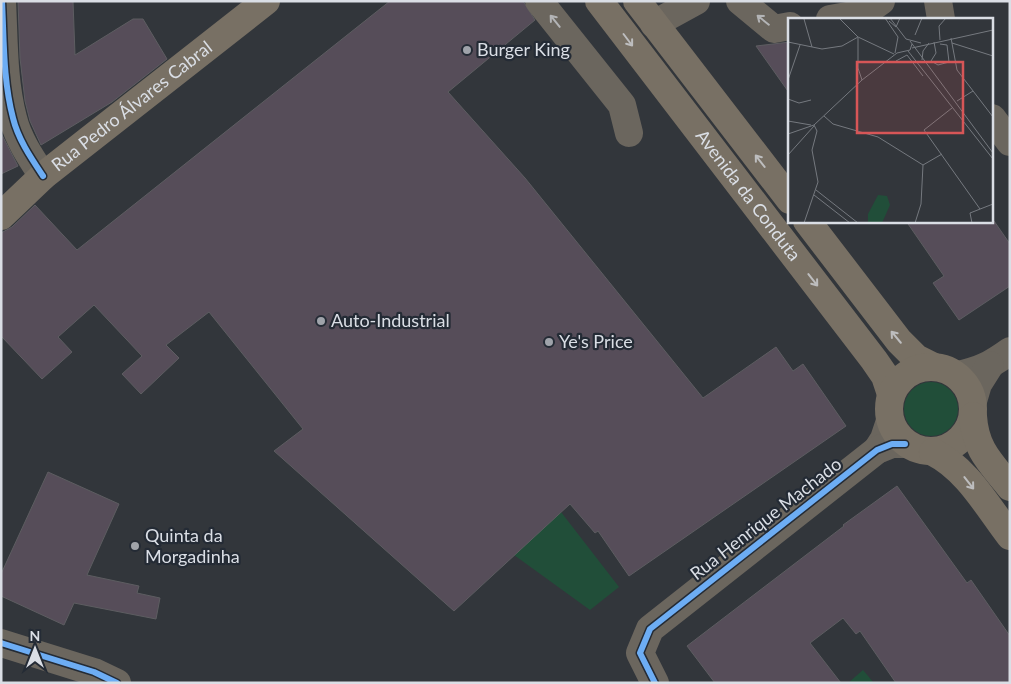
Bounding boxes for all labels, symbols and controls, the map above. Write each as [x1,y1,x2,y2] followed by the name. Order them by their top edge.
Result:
[549,15,560,28] one-way arrow
[757,15,770,26] one-way arrow
[788,18,994,222] inset map
[623,33,633,47] one-way arrow
[47,36,216,175] street label: Rua Pedro Álvares Cabral
[477,38,570,60] place label: Burger King
[461,44,473,56] marker: Burger King
[692,125,806,265] street label: Avenida da Conduta
[755,154,765,168] one-way arrow
[807,273,818,286] one-way arrow
[331,309,450,331] place label: Auto-Industrial
[315,315,327,327] marker: Auto-Industrial
[559,330,633,352] place label: Ye's Price
[891,330,902,343] one-way arrow
[543,336,555,348] marker: Ye's Price
[685,452,845,584] street label: Rua Henrique Machado
[964,476,975,489] one-way arrow
[145,524,240,567] place label: Quinta da Morgadinha
[129,540,141,552] marker: Quinta da Morgadinha
[10,624,60,674] north arrow
[30,627,40,644] text: N

